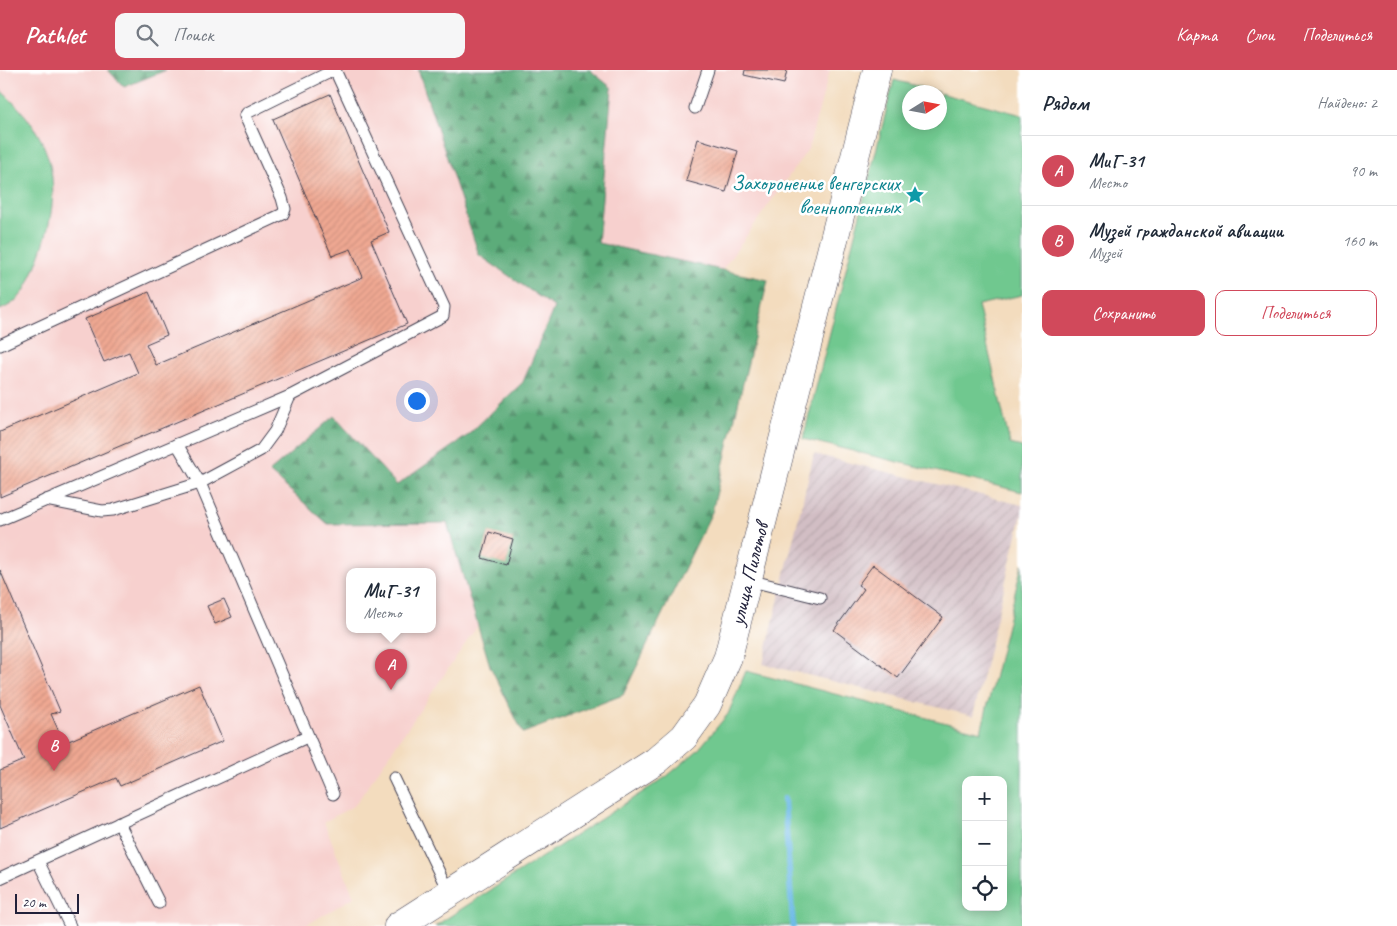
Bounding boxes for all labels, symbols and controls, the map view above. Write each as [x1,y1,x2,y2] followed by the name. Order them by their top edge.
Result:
[115,13,465,58] search box
[25,20,85,50] text: Pathlet
[133,21,161,49] icon: search
[173,23,213,47] text: Поиск
[1176,24,1217,46] text: Карта
[1245,24,1274,46] text: Слои
[1302,24,1372,46] text: Поделиться
[902,85,947,130] north arrow
[1042,90,1089,116] text: Рядом
[1317,93,1377,113] text: Найдено: 2
[1089,149,1144,173] text: МиГ-31
[1054,161,1062,181] text: A
[1350,161,1377,181] text: 90 m
[732,170,902,220] place label: Захоронение венгерских военнопленных
[1089,173,1127,193] text: Место
[904,184,926,206] place icon: Захоронение венгерских военнопленных
[1089,219,1284,243] text: Музей гражданской авиации
[1054,231,1062,251] text: B
[1343,231,1377,251] text: 160 m
[1089,243,1122,263] text: Музей
[1042,290,1205,336] button: Сохранить
[1215,290,1377,336] button: Поделиться
[404,388,430,414] your location
[723,516,775,630] street label: улица Пилотов
[346,568,436,633] popup
[364,579,418,603] text: МиГ-31
[364,603,401,623] text: Место
[375,649,407,690] pin: A
[38,730,70,771] pin: B
[962,776,1007,911] map controls
[962,776,1007,821] button: +
[962,821,1007,866] button: −
[962,866,1007,911] button: locate
[15,891,79,914] scale bar
[22,894,46,911] text: 20 m

